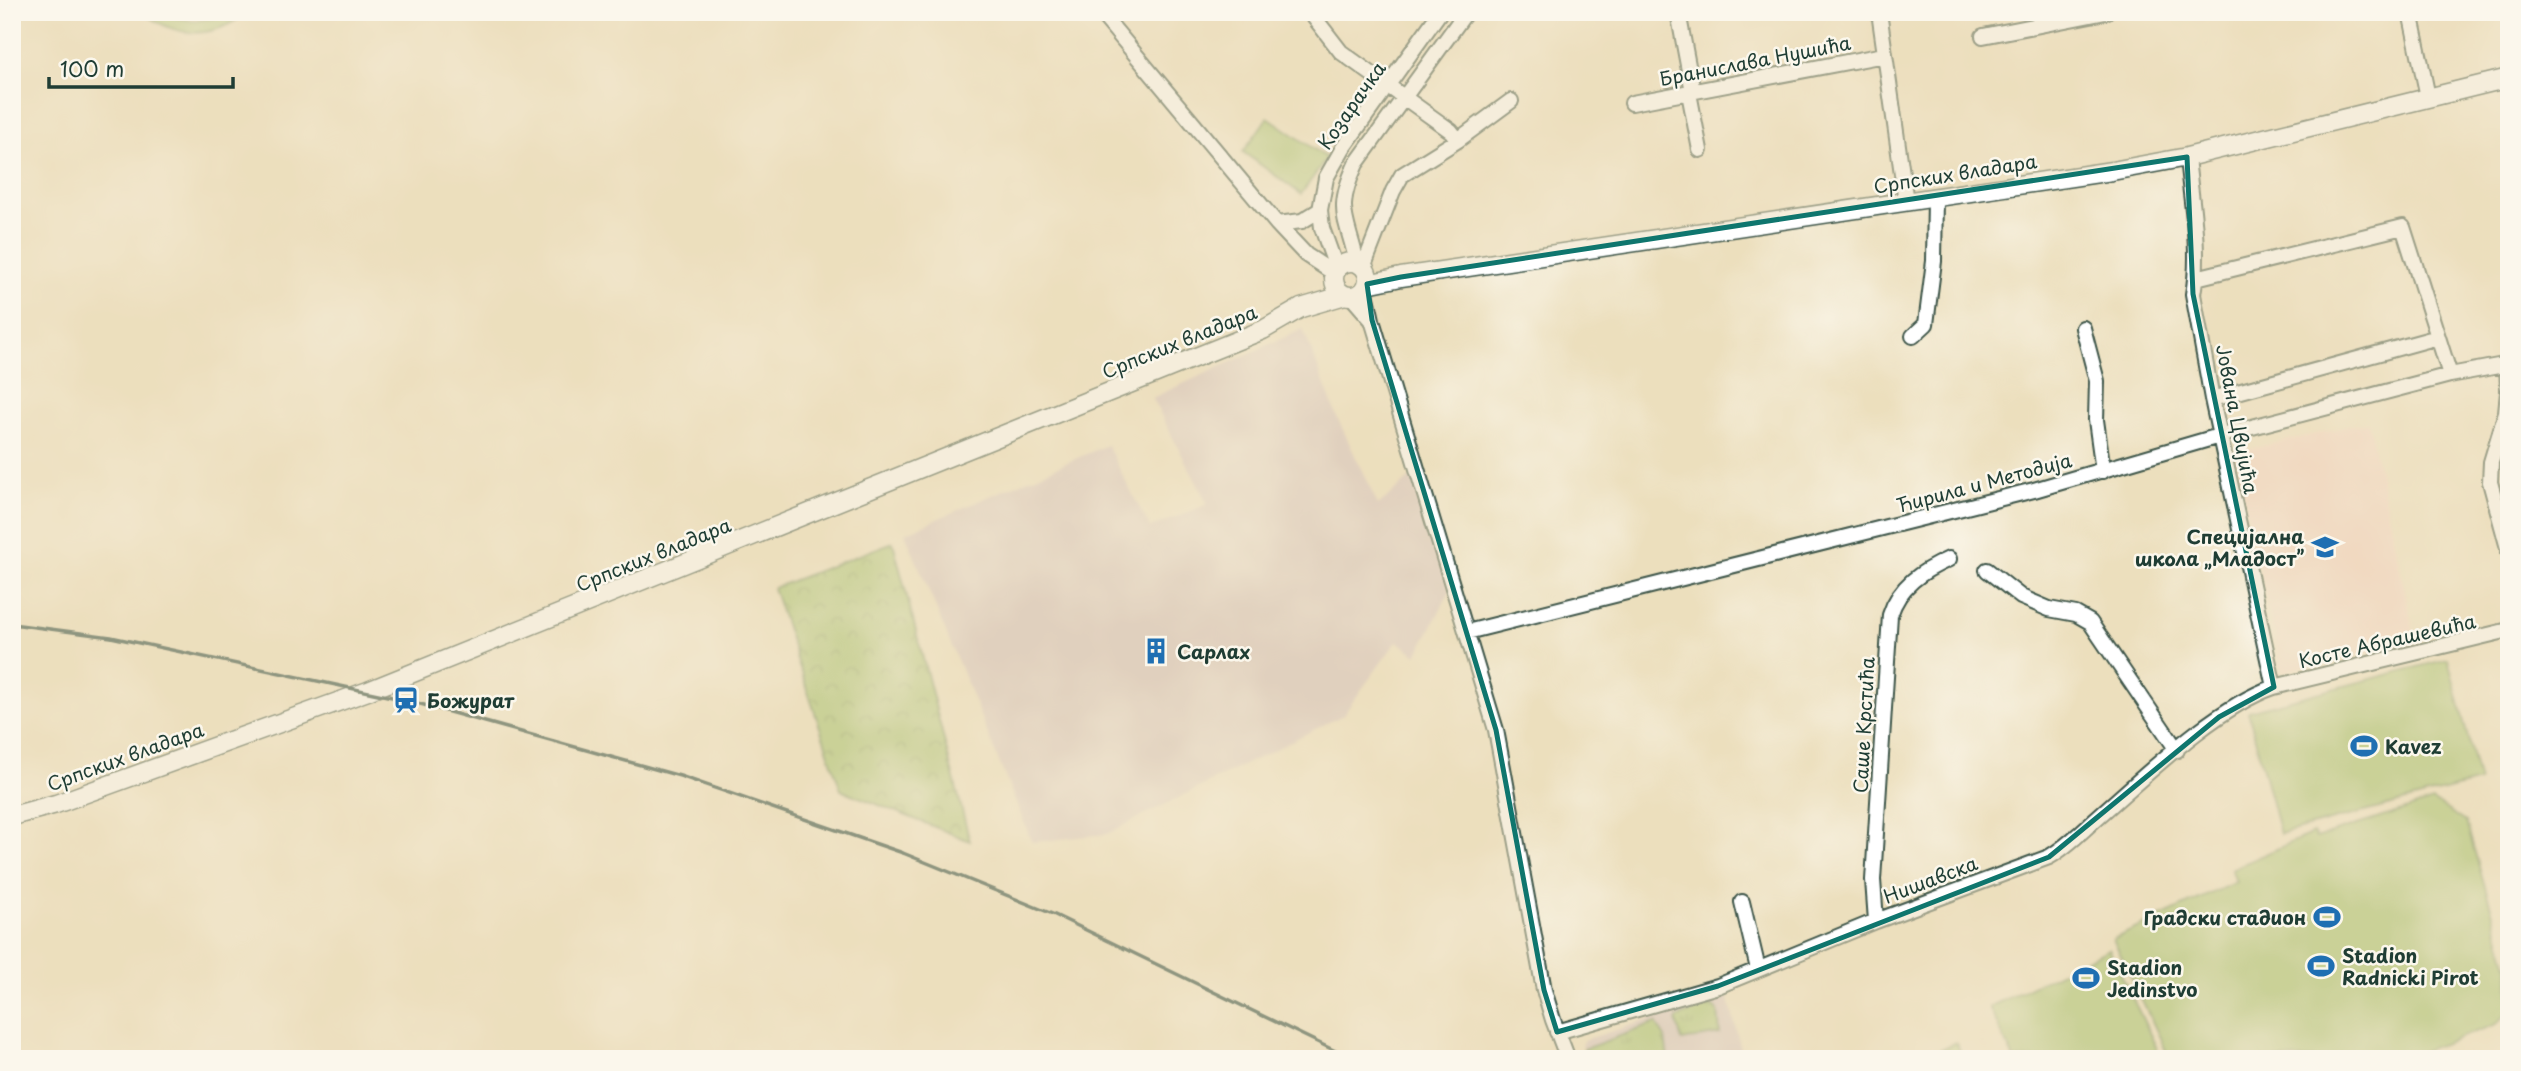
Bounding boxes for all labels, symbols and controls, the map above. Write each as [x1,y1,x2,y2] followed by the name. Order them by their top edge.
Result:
[1657,28,1853,92] street label: Бранислава Нушића
[49,46,233,90] scale bar
[60,52,124,84] text: 100 m
[1310,55,1392,155] street label: Козарачка
[1871,146,2039,200] street label: Српских владара
[1097,297,1261,385] street label: Српских владара
[2210,342,2266,496] street label: Јована Цвијића
[1893,445,2075,519] street label: Ћирила и Методија
[571,510,735,598] street label: Српских владара
[2135,522,2304,572] place label: Специјална школа „Младост”
[2310,532,2340,562] school or university icon: Специјална школа „Младост”
[2296,606,2478,674] street label: Косте Абрашевића
[1141,636,1171,666] building icon: Сарлах
[1177,637,1251,665] place label: Сарлах
[1845,656,1881,794] street label: Саше Крстића
[391,685,421,715] station icon: Божурат
[427,686,515,714] place label: Божурат
[43,715,207,797] street label: Српских владара
[2349,731,2379,761] sports icon: Kavez
[2385,732,2442,760] place label: Kavez
[1879,848,1981,910] street label: Нишавска
[2312,902,2342,932] sports icon: Градски стадион
[2143,903,2306,931] place label: Градски стадион
[2342,941,2479,991] place label: Stadion Radnicki Pirot
[2306,951,2336,981] sports icon: Stadion Radnicki Pirot
[2107,953,2197,1003] place label: Stadion Jedinstvo
[2071,963,2101,993] sports icon: Stadion Jedinstvo

